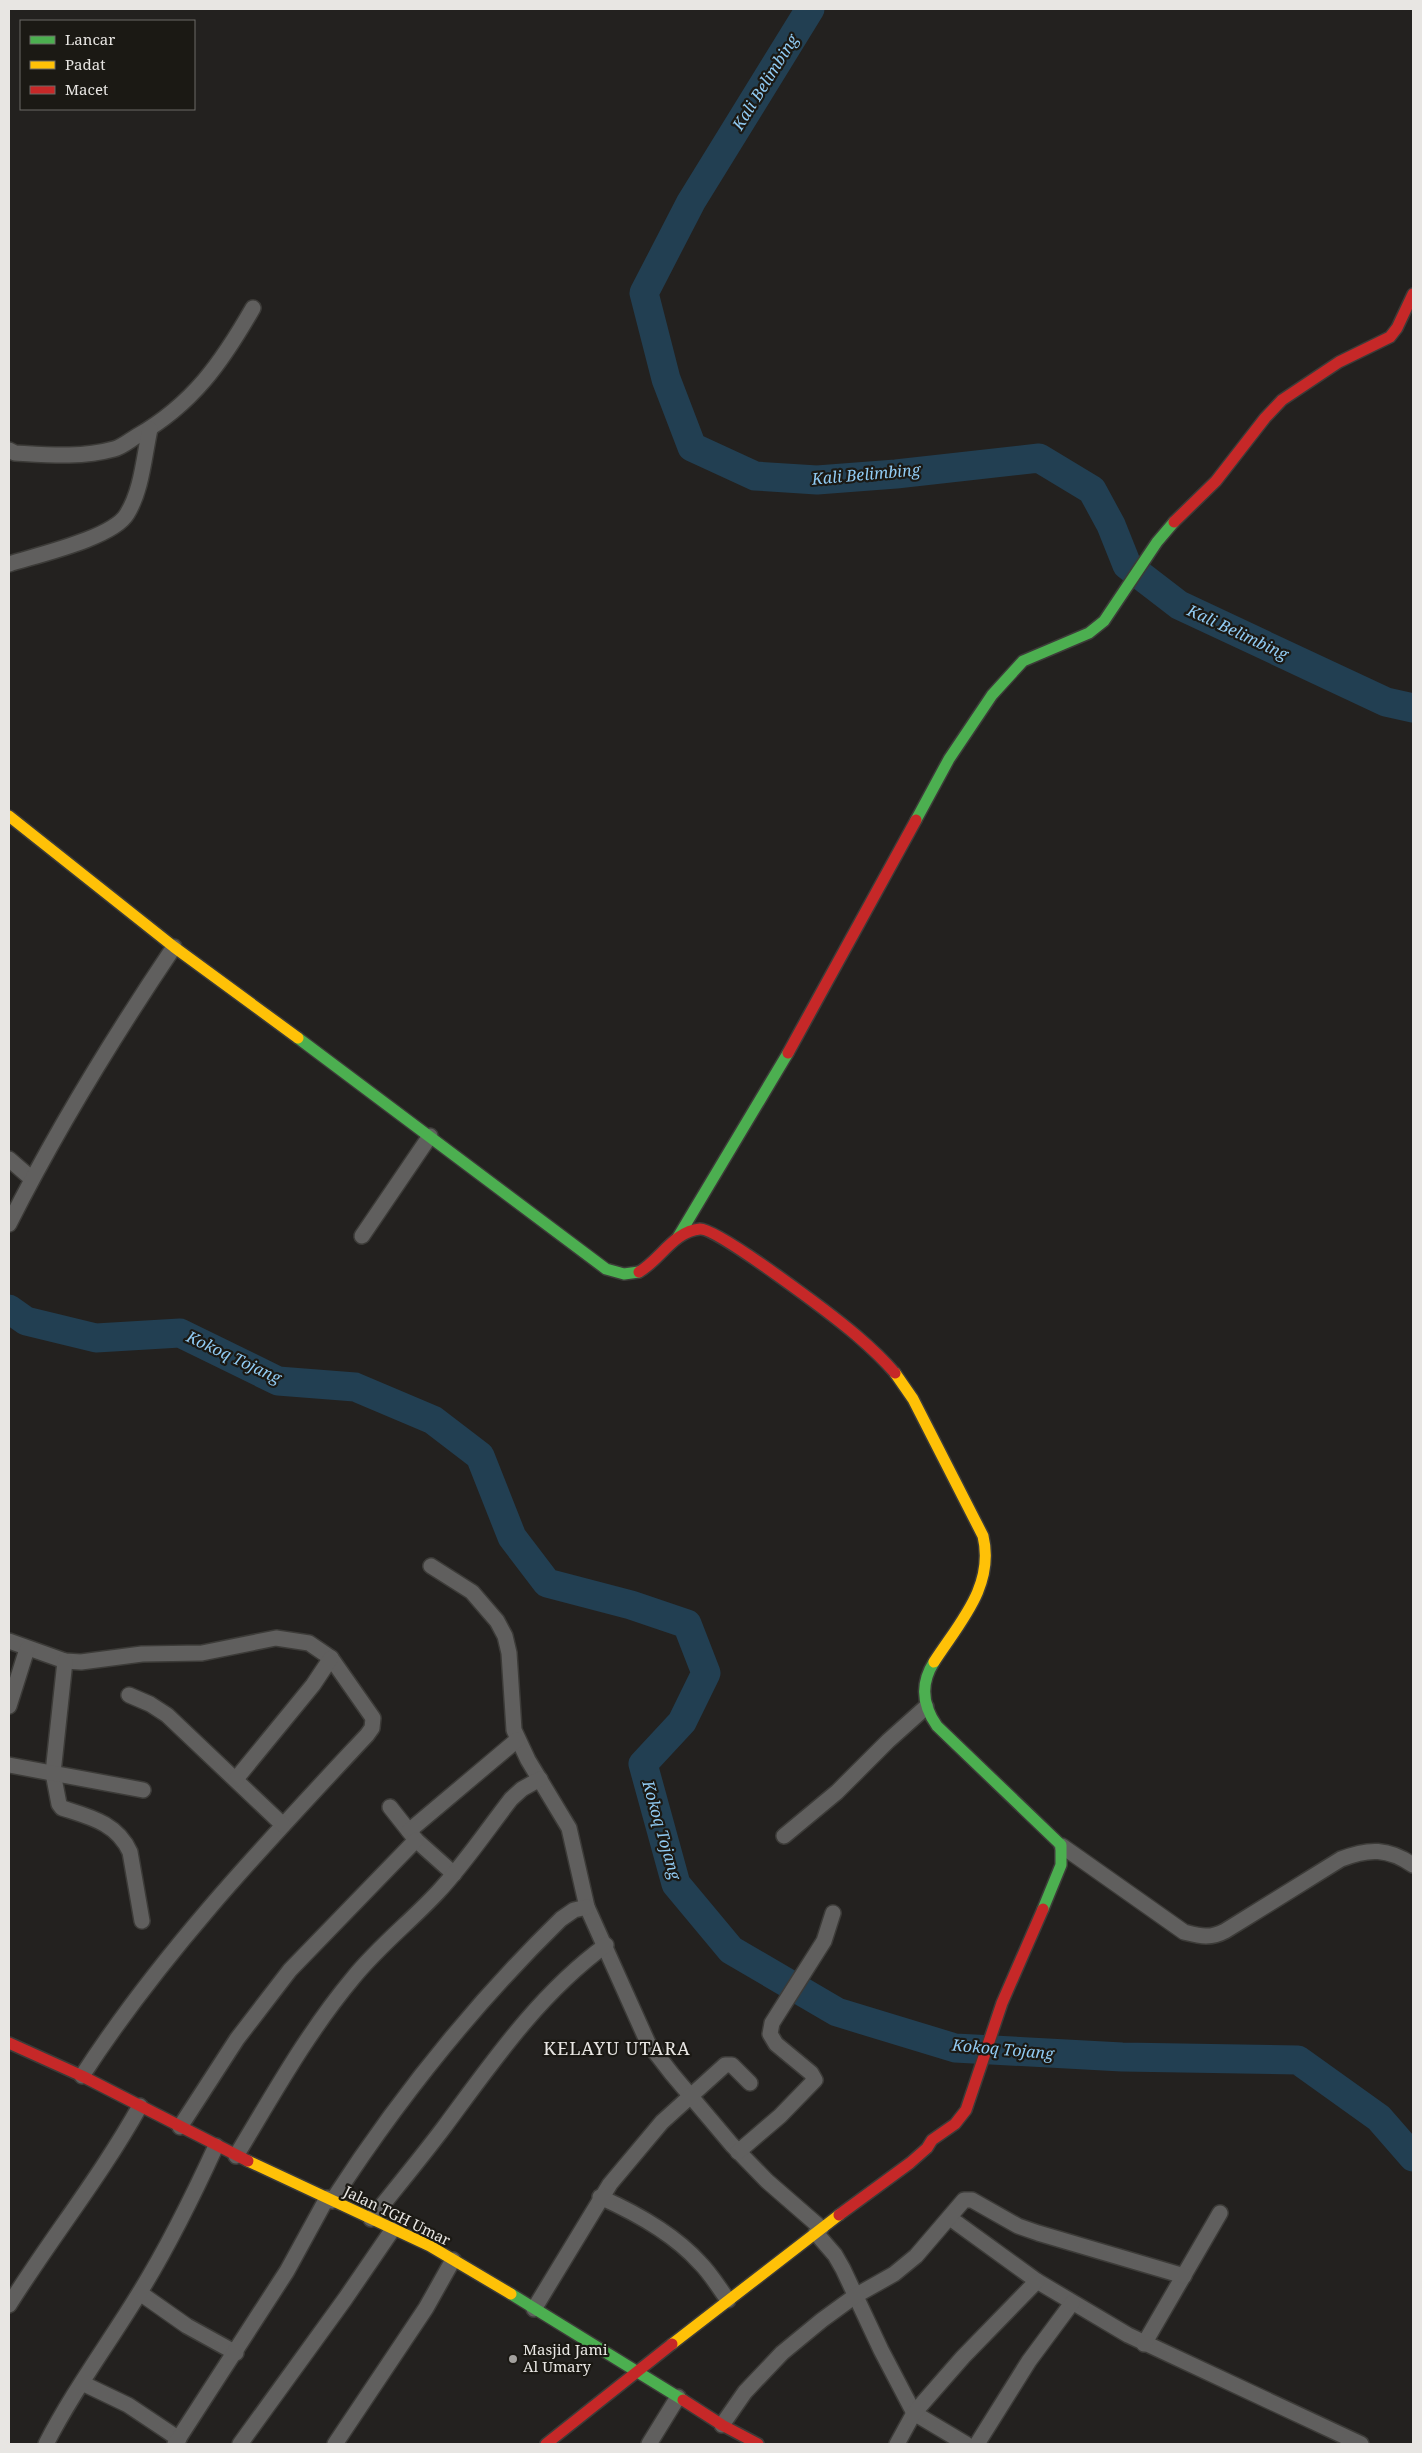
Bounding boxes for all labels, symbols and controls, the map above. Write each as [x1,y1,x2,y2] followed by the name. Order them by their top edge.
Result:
[20,20,195,110] legend
[65,29,115,49] text: Lancar
[726,29,804,135] water label: Kali Belimbing
[65,54,105,74] text: Padat
[65,79,108,99] text: Macet
[810,458,922,490] water label: Kali Belimbing
[1183,599,1293,665] water label: Kali Belimbing
[182,1325,286,1389] water label: Kokoq Tojang
[637,1777,687,1883] water label: Kokoq Tojang
[950,2034,1056,2065] water label: Kokoq Tojang
[543,2036,691,2060] district label: KELAYU UTARA
[340,2180,454,2250] street label: Jalan TGH Umar
[523,2339,608,2376] place label: Masjid Jami Al Umary
[507,2353,519,2365] marker: Masjid Jami Al Umary

